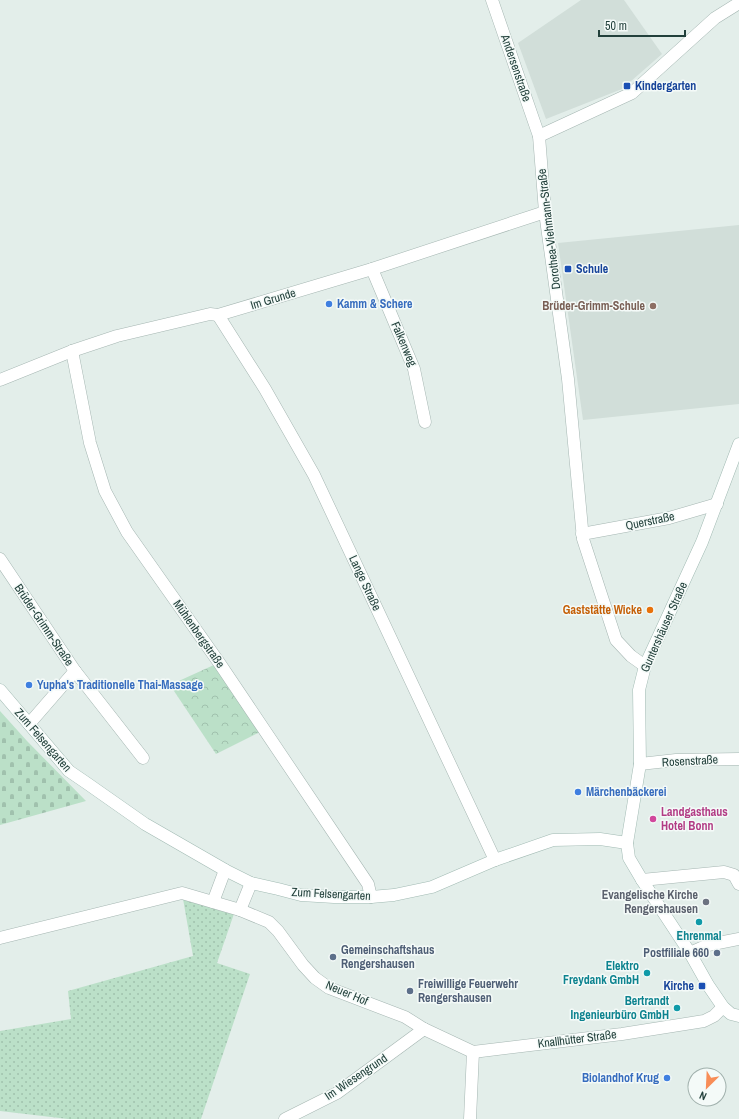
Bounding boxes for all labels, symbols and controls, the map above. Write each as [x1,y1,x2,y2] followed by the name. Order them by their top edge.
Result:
[599,12,685,38] scale bar
[605,18,627,34] text: 50 m
[497,31,535,104] street label: Andersenstraße
[635,78,696,94] place label: Kindergarten
[622,81,632,91] marker: Kindergarten
[534,168,564,290] street label: Dorothea-Viehmann-Straße
[576,261,609,277] place label: Schule
[563,264,573,274] marker: Schule
[248,285,298,313] street label: Im Grunde
[337,296,413,312] place label: Kamm & Schere
[542,298,646,314] place label: Brüder-Grimm-Schule
[324,299,334,309] marker: Kamm & Schere
[648,301,658,311] marker: Brüder-Grimm-Schule
[387,319,421,369] street label: Falkenweg
[624,508,676,534] street label: Querstraße
[345,553,385,613] street label: Lange Straße
[637,579,691,675] street label: Guntershäuser Straße
[11,581,77,669] street label: Brüder-Grimm-Straße
[170,597,228,671] street label: Mühlenbergstraße
[563,602,643,618] place label: Gaststätte Wicke
[645,605,655,615] marker: Gaststätte Wicke
[37,677,203,693] place label: Yupha's Traditionelle Thai-Massage
[24,680,34,690] marker: Yupha's Traditionelle Thai-Massage
[11,705,75,775] street label: Zum Felsengarten
[661,752,719,770] street label: Rosenstraße
[586,784,667,800] place label: Märchenbäckerei
[573,787,583,797] marker: Märchenbäckerei
[661,804,728,834] place label: Landgasthaus Hotel Bonn
[648,814,658,824] marker: Landgasthaus Hotel Bonn
[291,884,371,904] street label: Zum Felsengarten
[602,887,699,917] place label: Evangelische Kirche Rengershausen
[701,897,711,907] marker: Evangelische Kirche Rengershausen
[694,917,704,927] marker: Ehrenmal
[677,928,722,944] place label: Ehrenmal
[341,942,435,972] place label: Gemeinschaftshaus Rengershausen
[643,945,710,961] place label: Postfiliale 660
[712,948,722,958] marker: Postfiliale 660
[328,952,338,962] marker: Gemeinschaftshaus Rengershausen
[563,958,639,988] place label: Elektro Freydank GmbH
[642,968,652,978] marker: Elektro Freydank GmbH
[418,976,518,1006] place label: Freiwillige Feuerwehr Rengershausen
[323,977,371,1009] street label: Neuer Hof
[663,978,695,994] place label: Kirche
[697,981,707,991] marker: Kirche
[405,986,415,996] marker: Freiwillige Feuerwehr Rengershausen
[571,993,670,1023] place label: Bertrandt Ingenieurbüro GmbH
[672,1003,682,1013] marker: Bertrandt Ingenieurbüro GmbH
[537,1026,617,1052] street label: Knallhütter Straße
[322,1050,390,1104] street label: Im Wiesengrund
[687,1067,727,1107] north arrow
[582,1070,659,1086] place label: Biolandhof Krug
[662,1073,672,1083] marker: Biolandhof Krug
[697,1088,709,1104] text: N

